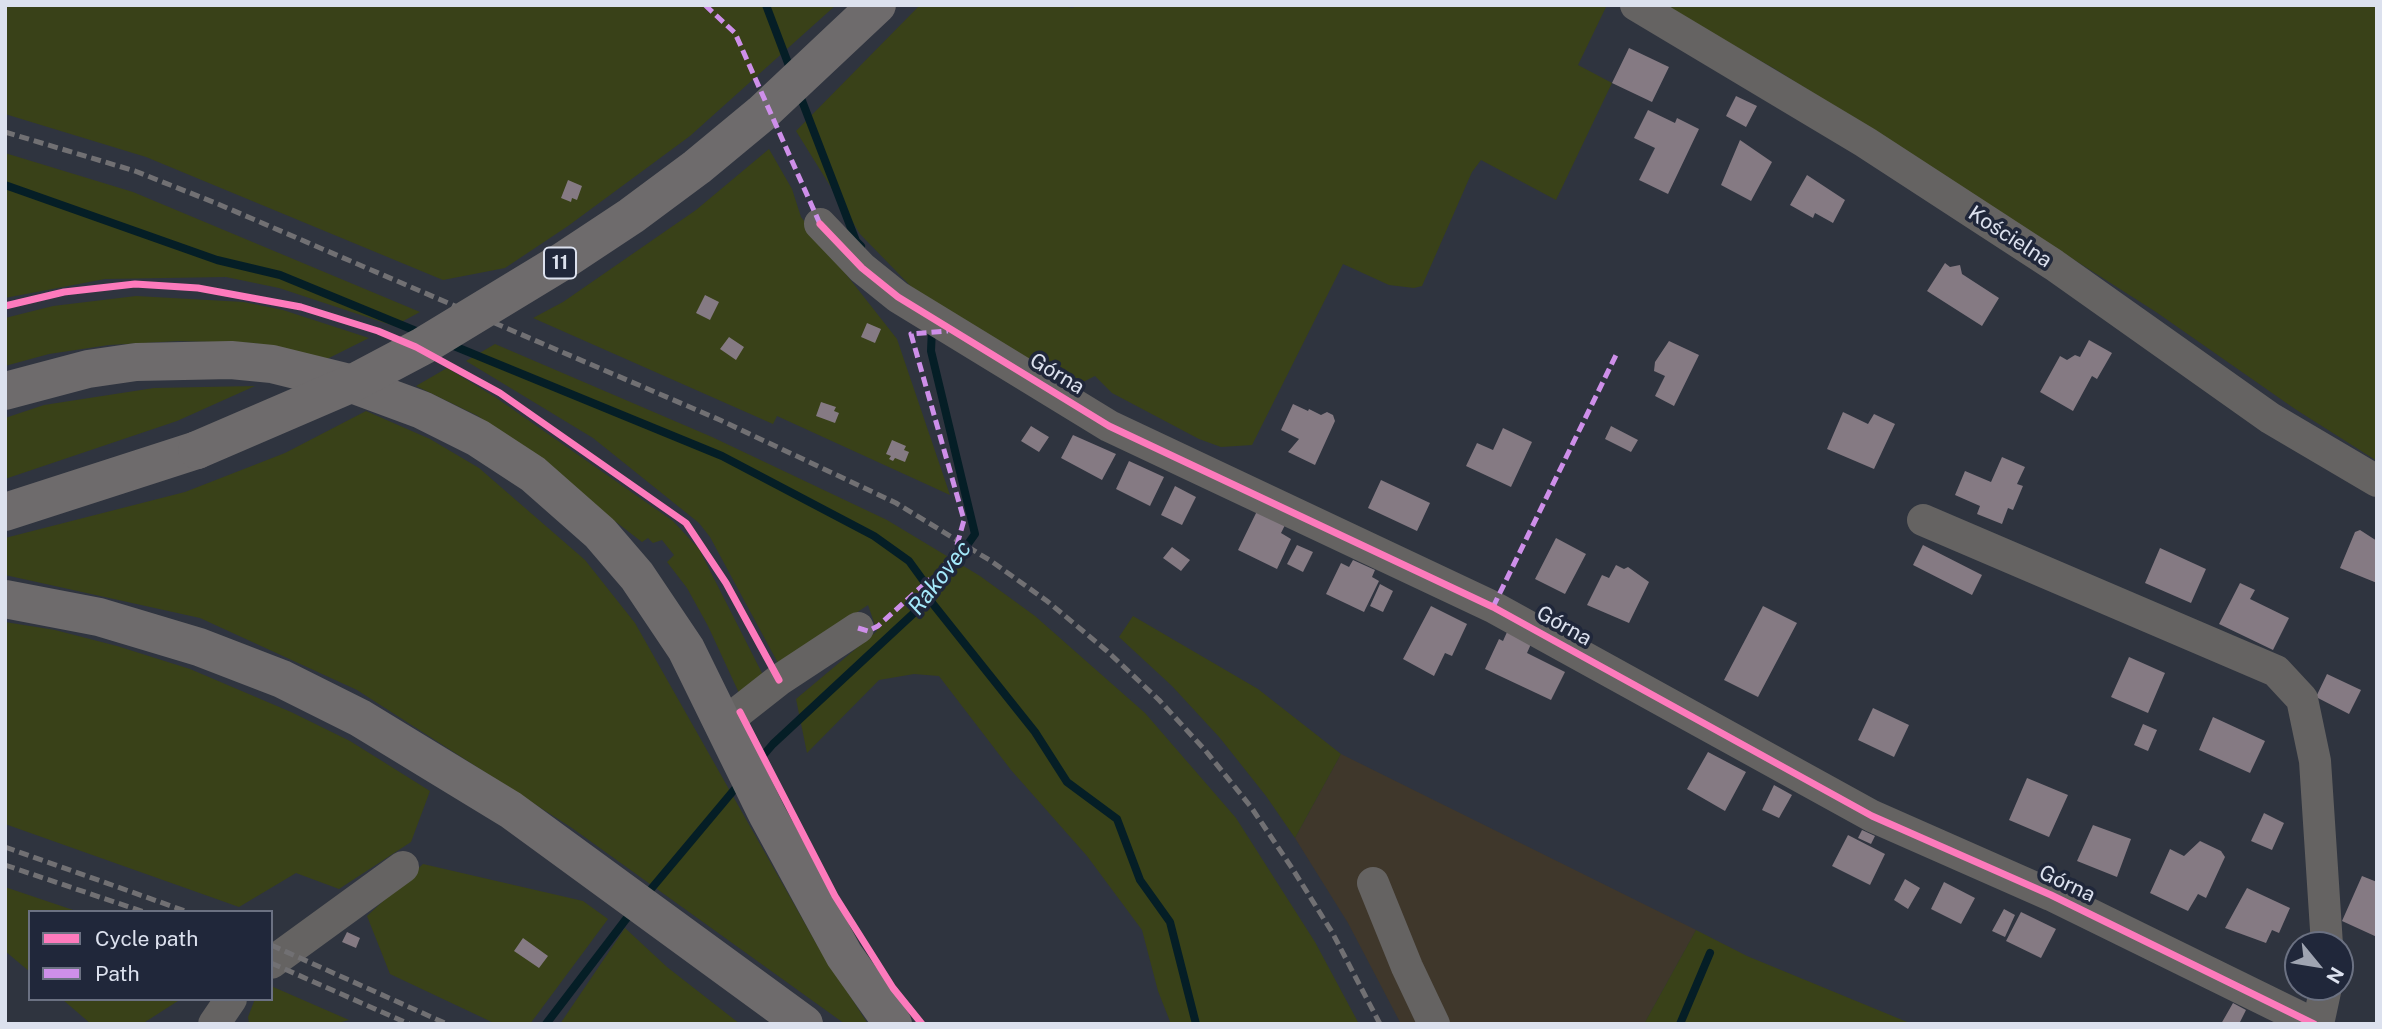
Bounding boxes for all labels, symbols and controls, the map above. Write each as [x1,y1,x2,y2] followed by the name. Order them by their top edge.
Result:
[1964,201,2056,273] street label: Kościelna
[544,247,576,278] road number: 11
[1025,348,1089,400] street label: Górna
[902,535,978,621] water label: Rakovec
[1532,601,1596,651] street label: Górna
[2035,860,2099,908] street label: Górna
[28,910,273,1001] legend
[95,926,198,951] text: Cycle path
[2284,931,2354,1001] north arrow
[95,961,140,986] text: Path
[2322,964,2349,987] text: N

